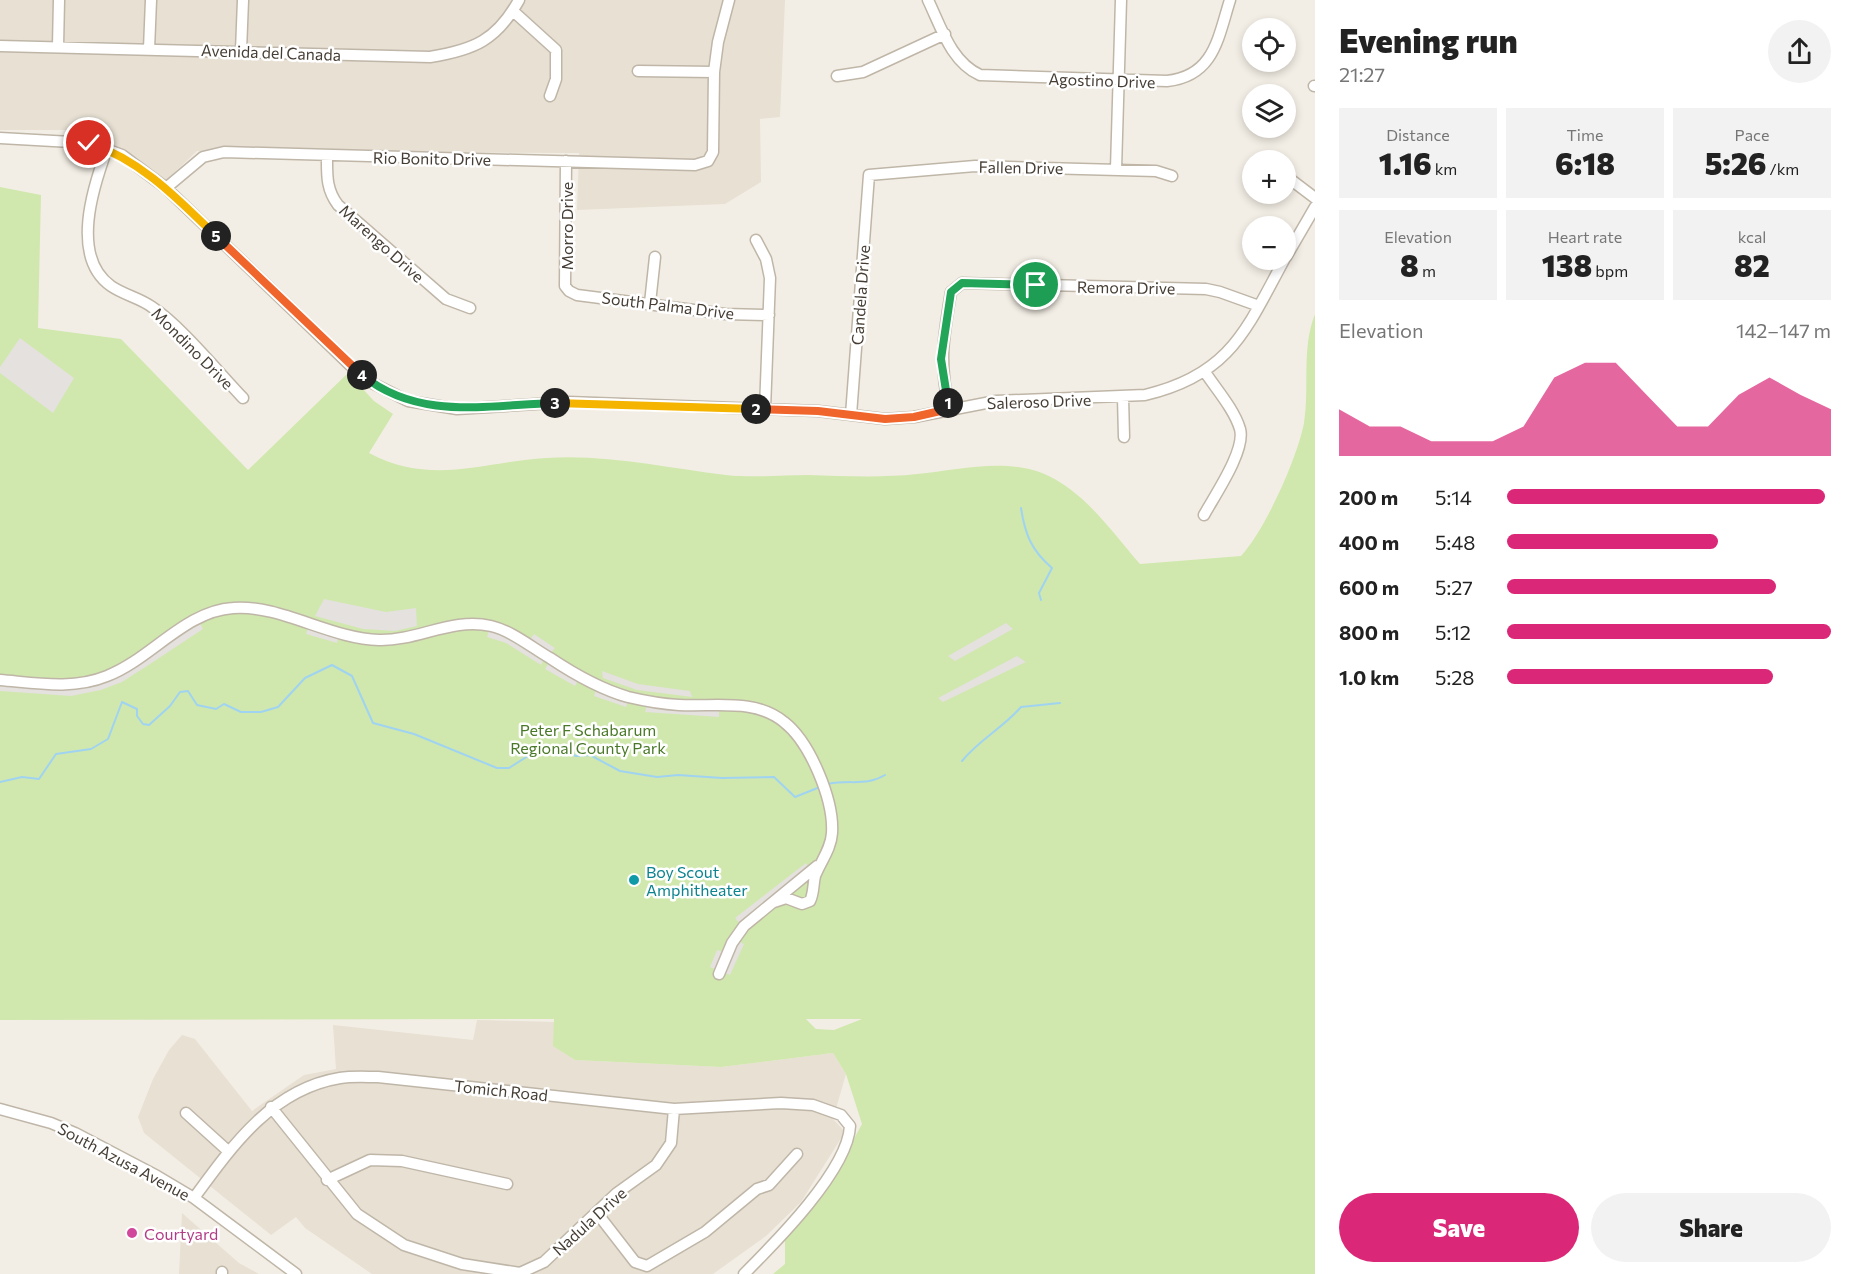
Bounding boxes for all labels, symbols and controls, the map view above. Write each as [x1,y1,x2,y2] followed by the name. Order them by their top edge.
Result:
[1242,18,1296,270] map controls
[1242,18,1296,72] button: locate
[1339,19,1518,60] text: Evening run
[1768,20,1831,83] button: share
[201,40,341,64] street label: Avenida del Canada
[1339,62,1385,86] text: 21:27
[1048,69,1156,91] street label: Agostino Drive
[1242,84,1296,138] button: layers
[63,117,114,168] pin
[1386,125,1450,144] text: Distance
[1567,125,1603,144] text: Time
[1735,125,1769,144] text: Pace
[72,126,105,159] icon: check
[1379,144,1432,181] text: 1.16
[1555,144,1615,181] text: 6:18
[1705,144,1766,181] text: 5:26
[373,147,491,169] street label: Rio Bonito Drive
[1242,150,1296,204] button: +
[978,157,1064,177] street label: Fallen Drive
[1432,159,1457,178] text: km
[1766,159,1799,178] text: /km
[557,182,576,270] street label: Morro Drive
[336,200,428,286] street label: Marengo Drive
[1242,216,1296,270] button: −
[201,221,231,251] pin: 5
[211,226,221,245] text: 5
[1384,227,1452,246] text: Elevation
[1548,227,1622,246] text: Heart rate
[1738,227,1766,246] text: kcal
[847,244,873,346] street label: Candela Drive
[1400,246,1419,283] text: 8
[1542,246,1592,283] text: 138
[1734,246,1770,283] text: 82
[1010,259,1061,310] pin
[1419,261,1436,280] text: m
[1592,261,1628,280] text: bpm
[1019,268,1052,301] icon: arrive
[1077,277,1175,297] street label: Remora Drive
[601,287,735,323] street label: South Palma Drive
[148,303,238,393] street label: Mondino Drive
[1339,318,1424,342] text: Elevation
[1736,318,1831,342] text: 142–147 m
[347,360,377,390] pin: 4
[357,365,367,384] text: 4
[540,388,570,418] pin: 3
[933,388,963,418] pin: 1
[987,390,1091,412] street label: Saleroso Drive
[550,393,560,412] text: 3
[944,393,952,412] text: 1
[741,394,771,424] pin: 2
[751,399,761,418] text: 2
[1339,485,1398,509] text: 200 m
[1435,485,1472,509] text: 5:14
[1339,530,1399,554] text: 400 m
[1435,530,1475,554] text: 5:48
[1339,575,1399,599] text: 600 m
[1435,575,1473,599] text: 5:27
[1339,620,1399,644] text: 800 m
[1435,620,1471,644] text: 5:12
[1339,665,1399,689] text: 1.0 km
[1435,665,1474,689] text: 5:28
[510,720,666,757] park label: Peter F Schabarum Regional County Park
[646,862,748,899] place label: Boy Scout Amphitheater
[627,873,641,887] marker: Boy Scout Amphitheater
[453,1076,549,1104] street label: Tomich Road
[55,1118,193,1204] street label: South Azusa Avenue
[548,1183,630,1259] street label: Nadula Drive
[1339,1193,1579,1262] button: Save
[1591,1193,1831,1262] button: Share
[144,1224,218,1243] place label: Courtyard
[125,1226,139,1240] marker: Courtyard

